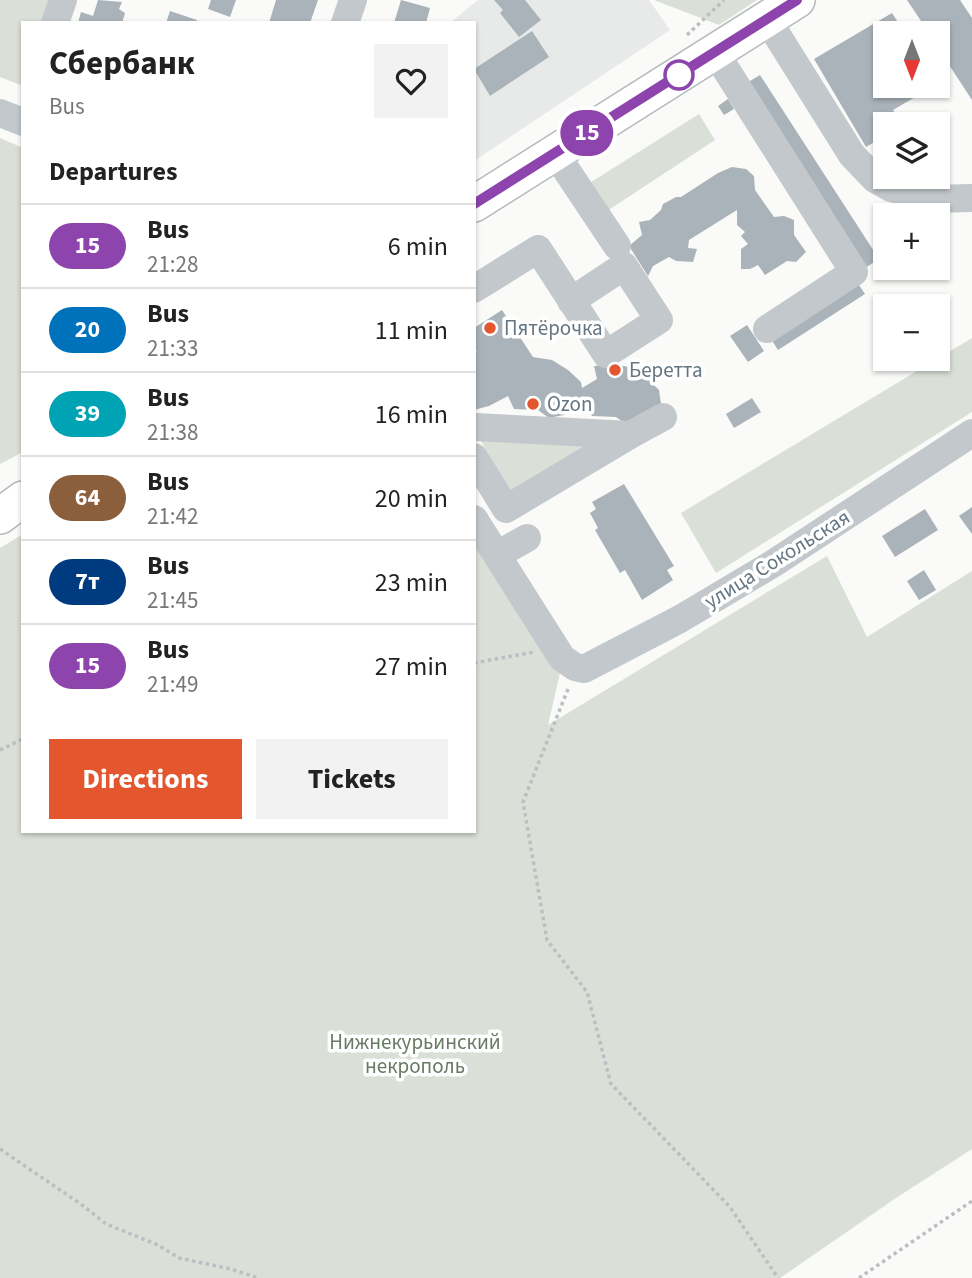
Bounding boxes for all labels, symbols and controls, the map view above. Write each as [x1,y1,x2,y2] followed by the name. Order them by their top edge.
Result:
[873,21,950,98] north arrow
[873,21,950,371] map controls
[49,40,195,87] text: Сбербанк
[374,44,448,118] button: heart
[664,60,694,90] unlabelled marker
[49,90,85,123] text: Bus
[556,110,618,156] line badge: 15
[873,112,950,189] button: layers
[574,115,600,150] text: 15
[49,153,177,190] text: Departures
[873,203,950,280] button: +
[147,211,189,248] text: Bus
[75,228,100,263] text: 15
[388,228,448,265] text: 6 min
[147,248,198,281] text: 21:28
[873,294,950,371] button: −
[147,295,189,332] text: Bus
[75,312,100,347] text: 20
[375,312,448,349] text: 11 min
[504,313,603,343] place label: Пятёрочка
[482,320,498,336] marker: Пятёрочка
[147,332,198,365] text: 21:33
[629,355,703,385] place label: Беретта
[607,362,623,378] marker: Беретта
[147,379,189,416] text: Bus
[547,389,592,419] place label: Ozon
[75,396,100,431] text: 39
[375,396,448,433] text: 16 min
[525,396,541,412] marker: Ozon
[147,416,198,449] text: 21:38
[147,463,189,500] text: Bus
[75,480,100,515] text: 64
[375,480,448,517] text: 20 min
[147,500,198,533] text: 21:42
[698,502,856,616] street label: улица Сокольская
[147,547,189,584] text: Bus
[75,564,100,599] text: 7т
[375,564,448,601] text: 23 min
[147,584,198,617] text: 21:45
[147,631,189,668] text: Bus
[75,648,100,683] text: 15
[375,648,448,685] text: 27 min
[147,668,198,701] text: 21:49
[49,739,242,819] button: Directions
[256,739,448,819] button: Tickets
[329,1027,501,1081] park label: Нижнекурьинский некрополь

